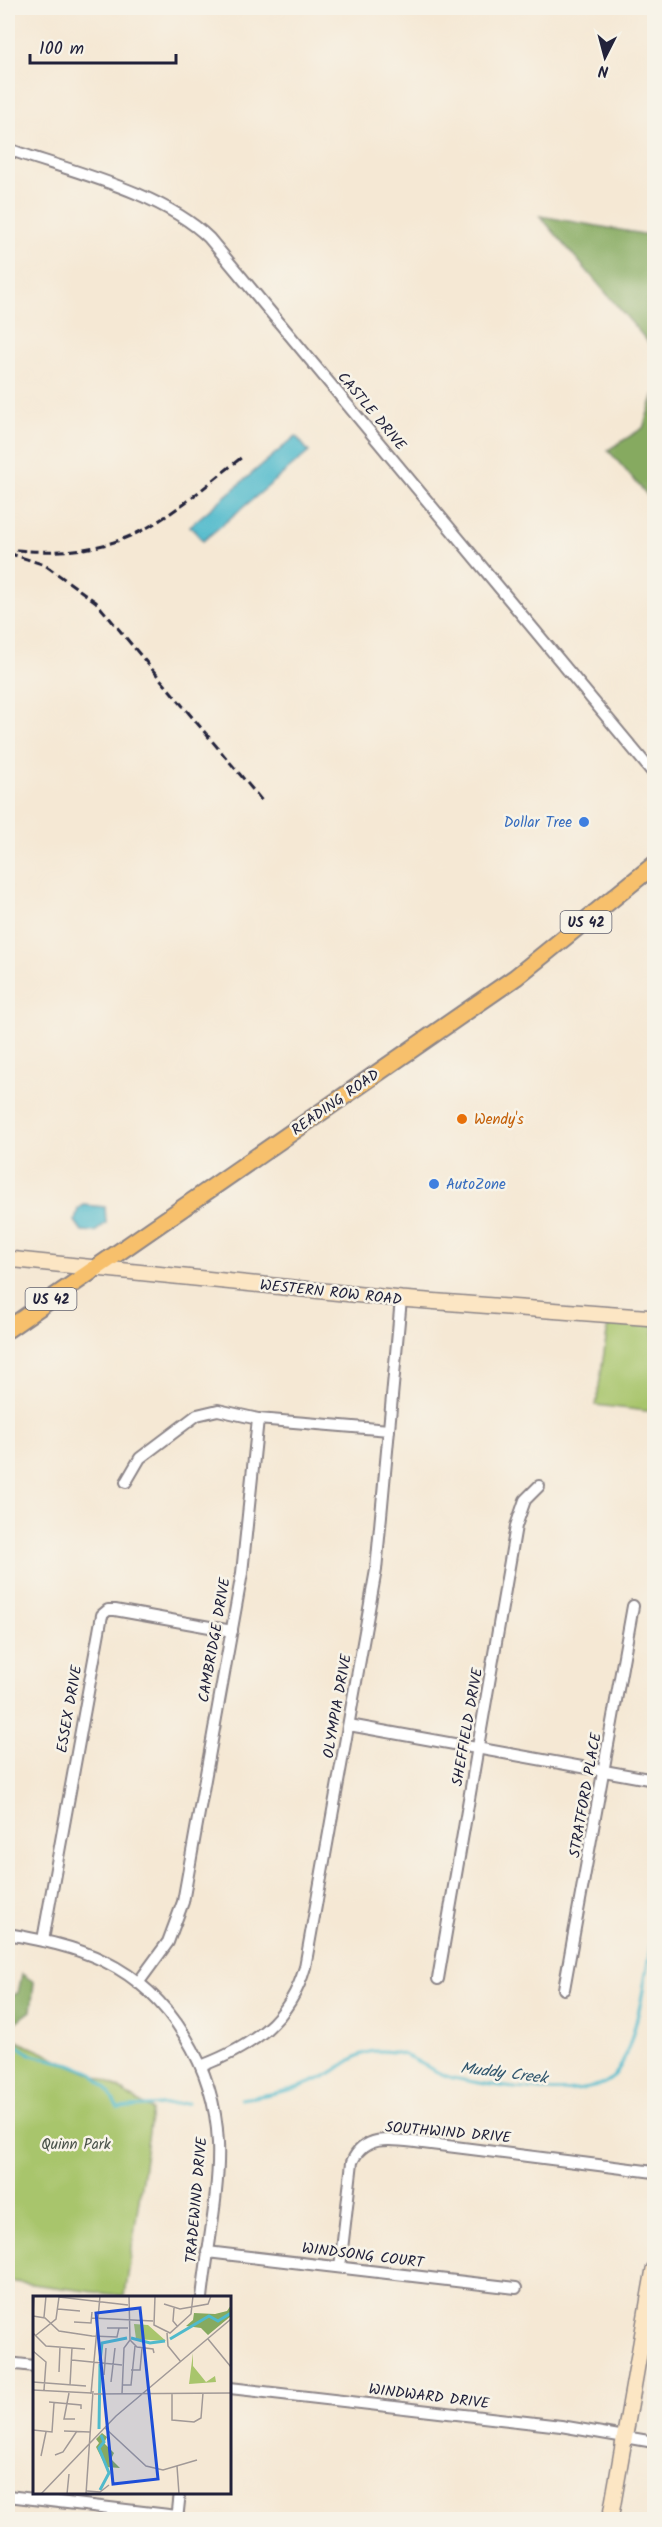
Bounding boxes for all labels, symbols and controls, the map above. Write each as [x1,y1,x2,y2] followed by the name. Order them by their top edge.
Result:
[30,27,176,65] scale bar
[575,27,635,87] north arrow
[39,35,84,64] text: 100 m
[597,57,610,83] text: N
[331,367,412,457] street label: CASTLE DRIVE
[504,811,572,835] place label: Dollar Tree
[577,815,591,829] marker: Dollar Tree
[560,911,612,933] road number: US 42
[286,1063,385,1142] street label: READING ROAD
[474,1108,524,1132] place label: Wendy's
[455,1112,469,1126] marker: Wendy's
[446,1173,506,1197] place label: AutoZone
[427,1177,441,1191] marker: AutoZone
[259,1274,403,1312] street label: WESTERN ROW ROAD
[26,1288,76,1310] road number: US 42
[192,1575,238,1704] street label: CAMBRIDGE DRIVE
[317,1651,359,1760] street label: OLYMPIA DRIVE
[50,1662,90,1755] street label: ESSEX DRIVE
[446,1665,490,1788] street label: SHEFFIELD DRIVE
[563,1730,609,1860] street label: STRATFORD PLACE
[459,2056,551,2092] water label: Muddy Creek
[384,2116,513,2151] street label: SOUTHWIND DRIVE
[41,2133,112,2157] park label: Quinn Park
[180,2135,215,2264] street label: TRADEWIND DRIVE
[301,2237,427,2276] street label: WINDSONG COURT
[33,2296,231,2494] inset map
[367,2378,492,2416] street label: WINDWARD DRIVE

